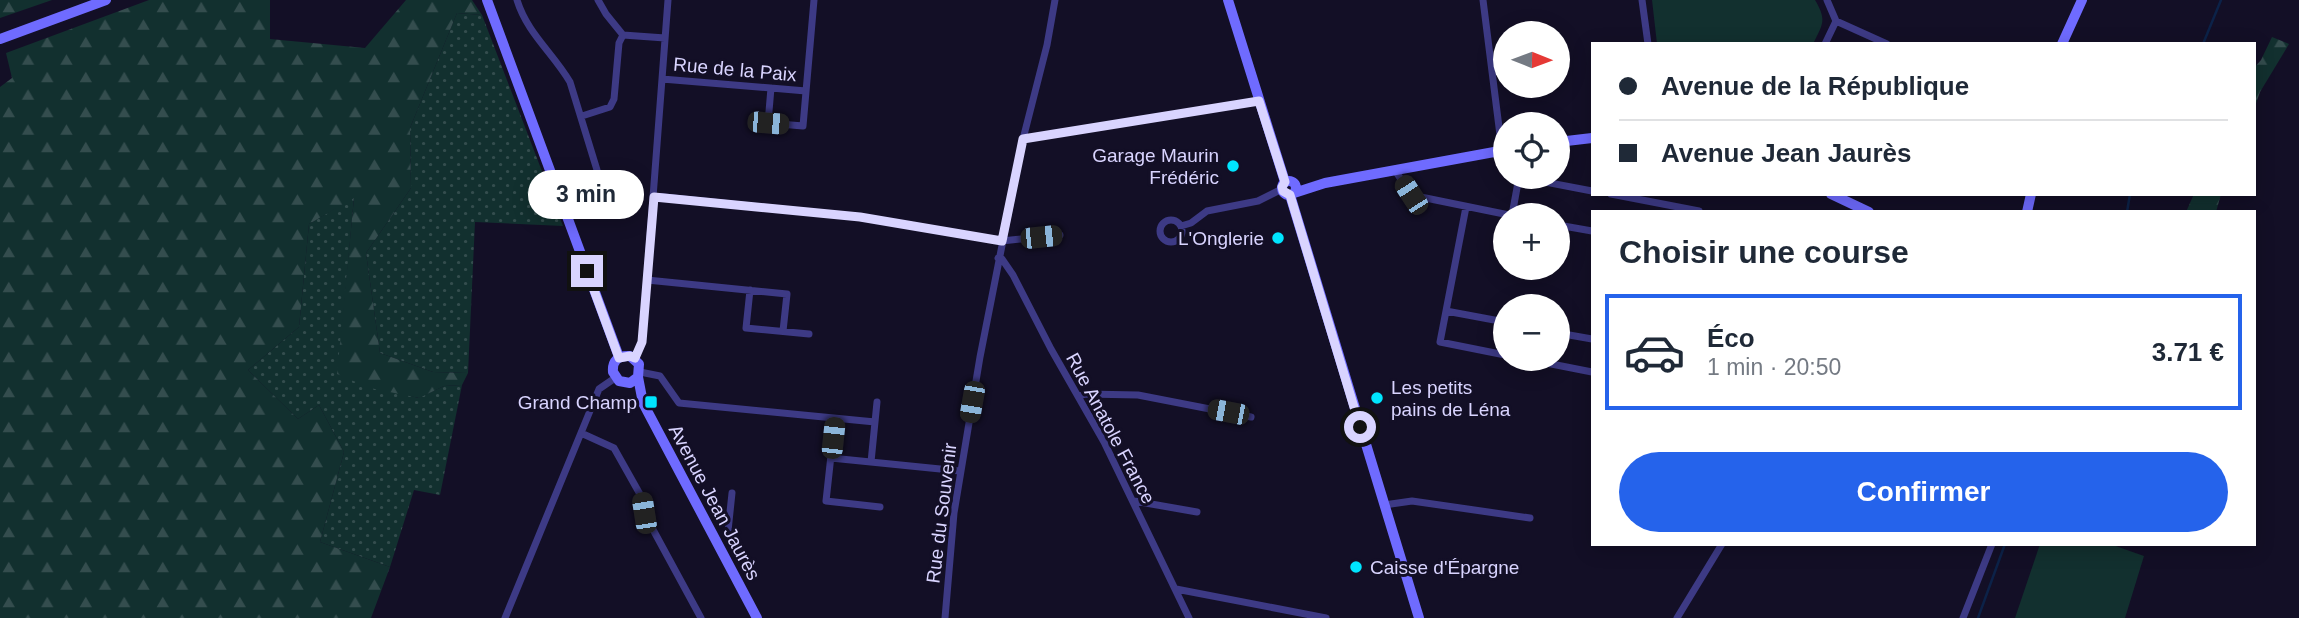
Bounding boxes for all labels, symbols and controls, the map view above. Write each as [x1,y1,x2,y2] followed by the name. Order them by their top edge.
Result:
[1493,21,1570,98] north arrow
[1493,21,1570,371] map controls
[672,54,798,85] street label: Rue de la Paix
[1661,71,1969,101] text: Avenue de la République
[747,111,790,135] car
[1493,112,1570,189] button: locate
[1661,138,1912,168] text: Avenue Jean Jaurès
[1092,145,1219,188] place label: Garage Maurin Frédéric
[1225,158,1241,174] marker: Garage Maurin Frédéric
[529,170,645,218] callout: 3 min
[1391,172,1432,218] car
[556,181,616,207] text: 3 min
[1493,203,1570,280] button: +
[1020,224,1063,250] car
[1178,228,1264,249] place label: L'Onglerie
[1270,230,1286,246] marker: L'Onglerie
[1619,234,1909,270] text: Choisir une course
[571,255,603,287] route end
[1493,294,1570,371] button: −
[1623,321,1686,384] icon: car
[1707,323,1755,353] text: Éco
[2152,337,2224,367] text: 3.71 €
[1062,349,1159,507] street label: Rue Anatole France
[1707,354,1841,380] text: 1 min · 20:50
[1391,377,1511,420] place label: Les petits pains de Léna
[959,379,986,425] car
[1369,390,1385,406] marker: Les petits pains de Léna
[518,392,637,413] place label: Grand Champ
[643,394,659,410] marker: Grand Champ
[1206,398,1251,426] car
[1344,411,1376,443] route start
[821,416,846,460] car
[665,421,764,583] street label: Avenue Jean Jaurès
[922,441,961,585] street label: Rue du Souvenir
[1619,452,2228,532] button: Confirmer
[631,491,658,535] car
[1370,557,1519,578] place label: Caisse d'Épargne
[1348,559,1364,575] marker: Caisse d'Épargne

